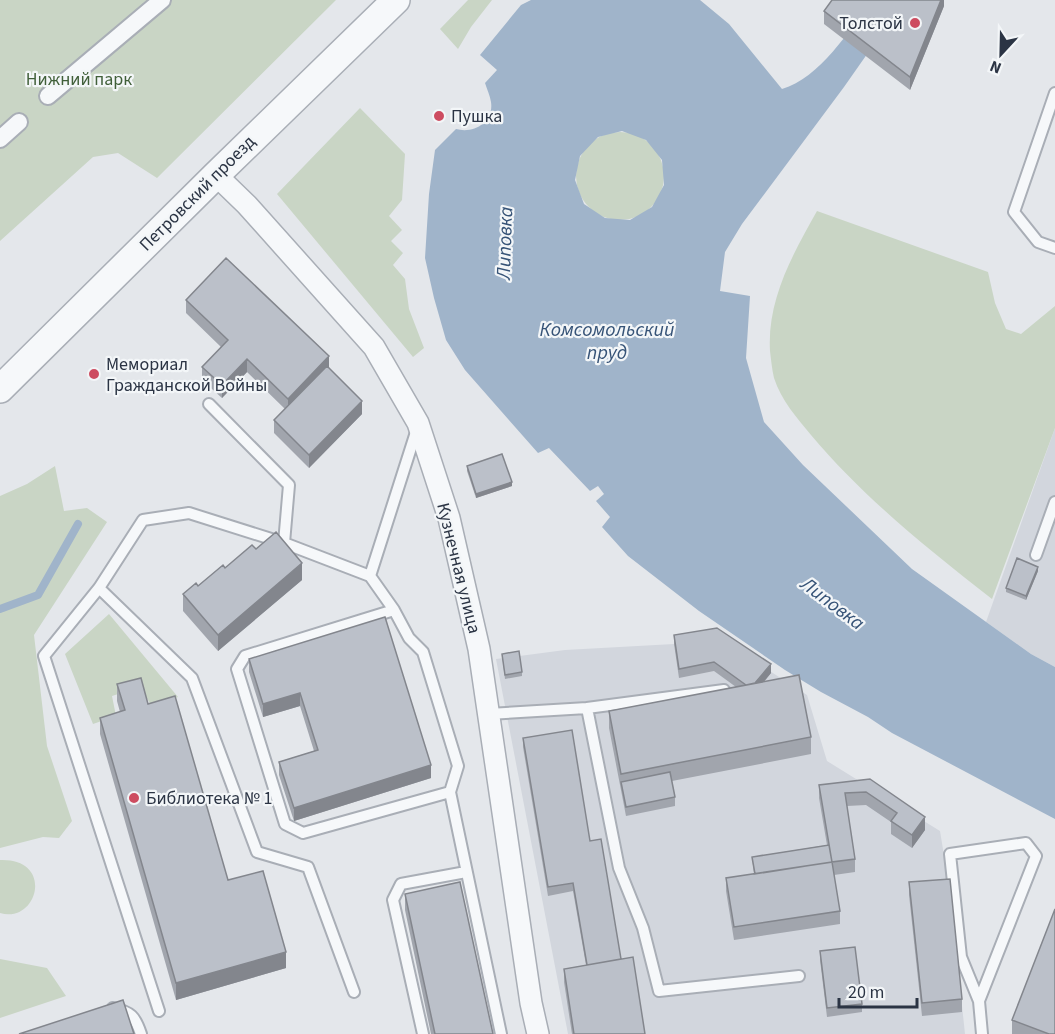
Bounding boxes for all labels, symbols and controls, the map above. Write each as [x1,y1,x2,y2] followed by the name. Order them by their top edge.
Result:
[839,11,903,36] place label: Толстой
[908,16,922,30] marker: Толстой
[971,24,1031,84] north arrow
[987,55,1005,79] text: N
[26,67,132,92] park label: Нижний парк
[451,104,502,129] place label: Пушка
[432,109,446,123] marker: Пушка
[134,129,261,257] street label: Петровский проезд
[490,206,520,281] water label: Липовка
[540,316,674,367] water label: Комсомольский пруд
[106,352,267,398] place label: Мемориал Гражданской Войны
[87,367,101,381] marker: Мемориал Гражданской Войны
[430,500,487,636] street label: Кузнечная улица
[794,570,870,637] water label: Липовка
[146,786,272,811] place label: Библиотека № 1
[127,791,141,805] marker: Библиотека № 1
[839,971,917,1009] scale bar
[848,980,884,1005] text: 20 m

